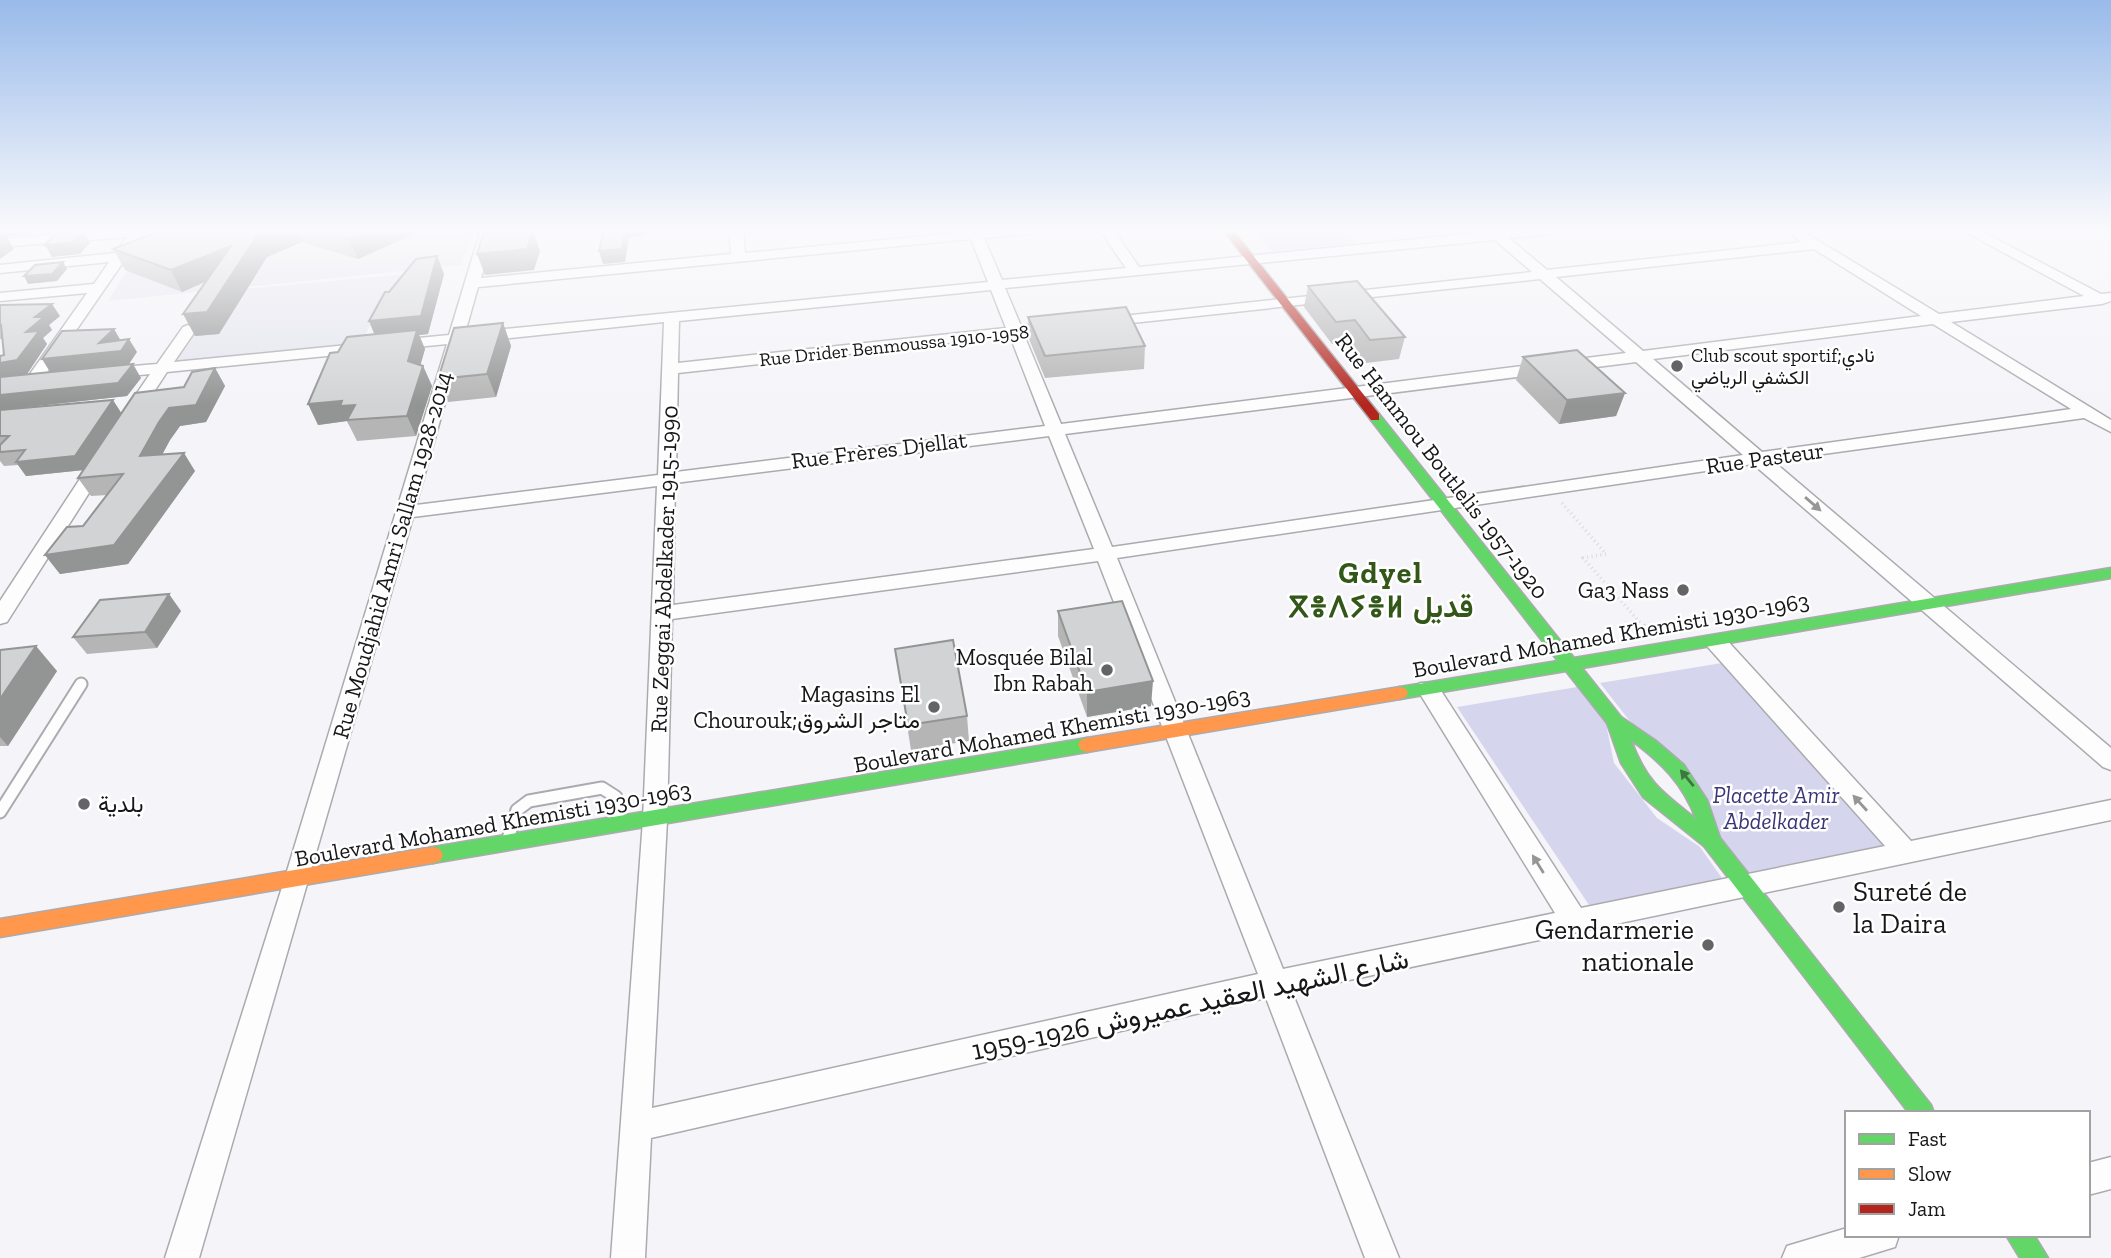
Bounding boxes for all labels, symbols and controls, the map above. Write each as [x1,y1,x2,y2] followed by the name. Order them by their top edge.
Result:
[758,320,1030,371] street label: Rue Drider Benmoussa 1910-1958
[1329,327,1555,605] street label: Rue Hammou Boutlelis 1957-1920
[1691,344,1875,393] place label: Club scout sportif;نادي الكشفي الرياضي
[1669,358,1685,374] marker: Club scout sportif;نادي الكشفي الرياضي
[326,368,458,742] street label: Rue Moudjahid Amri Sallam 1928-2014
[644,405,684,733] street label: Rue Zeggai Abdelkader 1915-1990
[790,425,969,475] street label: Rue Frères Djellat
[1704,436,1826,480] street label: Rue Pasteur
[1804,496,1821,511] one-way arrow
[1289,555,1473,625] district label: Gdyel ⴳⴻⴷⵢⴻⵍ قديل
[1578,576,1669,604] place label: Ga3 Nass
[1675,582,1691,598] marker: Ga3 Nass
[1411,586,1811,684] street label: Boulevard Mohamed Khemisti 1930-1963
[956,643,1093,697] place label: Mosquée Bilal Ibn Rabah
[1099,662,1115,678] marker: Mosquée Bilal Ibn Rabah
[693,680,920,735] place label: Magasins El Chourouk;متاجر الشروق
[852,681,1252,779] street label: Boulevard Mohamed Khemisti 1930-1963
[926,699,942,715] marker: Magasins El Chourouk;متاجر الشروق
[1680,770,1695,788] one-way arrow
[293,775,693,873] street label: Boulevard Mohamed Khemisti 1930-1963
[1713,781,1839,835] park label: Placette Amir Abdelkader
[98,790,143,818] place label: بلدية
[1853,794,1868,811] one-way arrow
[76,796,92,812] marker: بلدية
[1532,855,1545,874] one-way arrow
[1853,875,1967,940] place label: Sureté de la Daira
[1831,899,1847,915] marker: Sureté de la Daira
[1535,913,1694,978] place label: Gendarmerie nationale
[1700,937,1716,953] marker: Gendarmerie nationale
[969,942,1412,1069] street label: شارع الشهيد العقيد عميروش 1926-1959
[1845,1111,2090,1237] legend
[1908,1126,1947,1151] text: Fast
[1908,1161,1951,1186] text: Slow
[1908,1196,1945,1221] text: Jam

